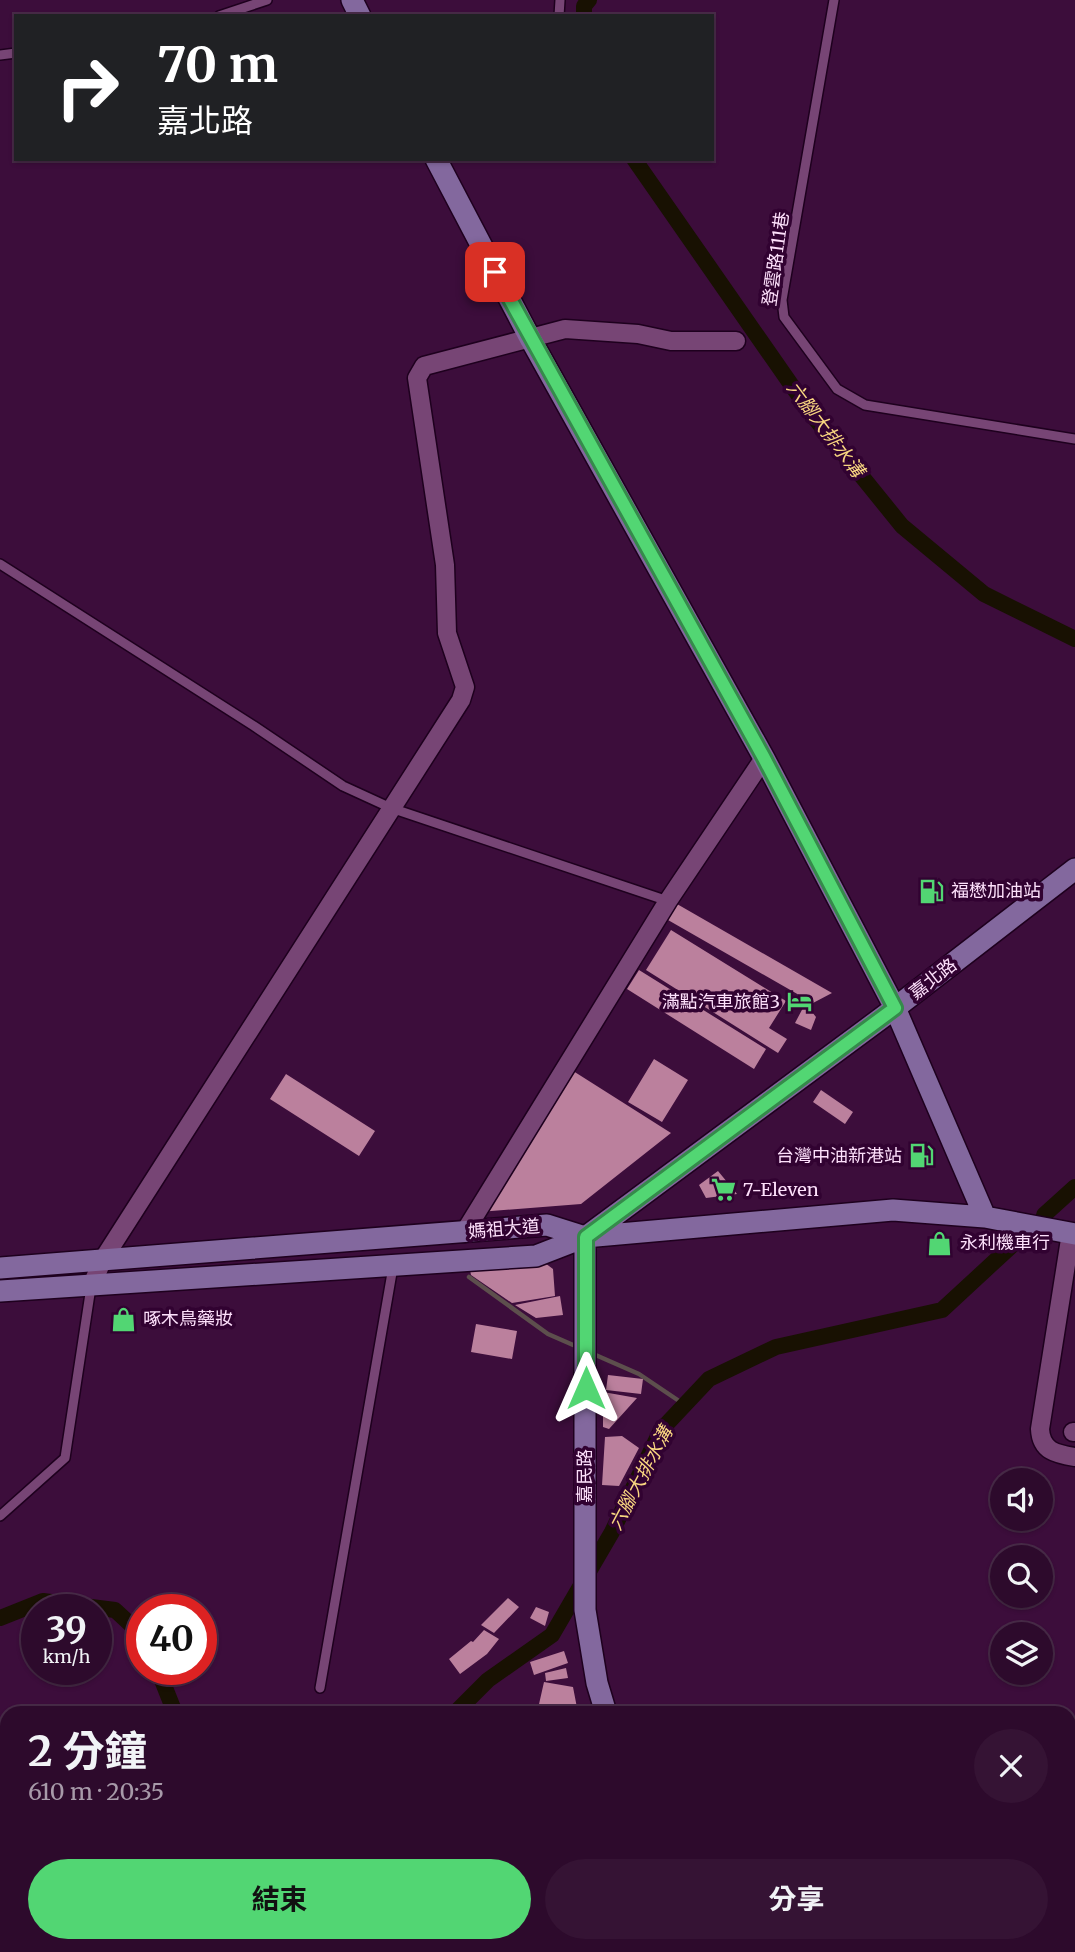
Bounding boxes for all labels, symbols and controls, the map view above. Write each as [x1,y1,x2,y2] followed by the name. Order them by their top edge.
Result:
[157,34,278,95] text: 70 m
[42,42,133,133] icon: right
[157,101,253,141] text: 嘉北路
[757,210,794,308] street label: 登雲路111巷
[465,242,525,302] pin
[476,253,514,291] icon: arrive
[782,376,872,484] water label: 六腳大排水溝
[917,877,945,905] fuel station icon: 福懋加油站
[951,879,1041,902] place label: 福懋加油站
[904,953,961,1004] street label: 嘉北路
[786,988,814,1016] hotel icon: 滿點汽車旅館3
[662,990,780,1013] place label: 滿點汽車旅館3
[908,1142,936,1170] fuel station icon: 台灣中油新港站
[776,1144,902,1167] place label: 台灣中油新港站
[709,1176,737,1204] supermarket icon: 7-Eleven
[743,1178,819,1201] place label: 7-Eleven
[467,1214,541,1243] street label: 媽祖大道
[926,1229,954,1257] shop icon: 永利機車行
[960,1231,1050,1254] place label: 永利機車行
[109,1305,137,1333] shop icon: 啄木鳥藥妝
[143,1307,233,1330] place label: 啄木鳥藥妝
[549,1351,623,1425] position arrow
[603,1419,679,1534] water label: 六腳大排水溝
[573,1449,596,1503] street label: 嘉民路
[990,1468,1053,1685] map controls
[990,1468,1053,1531] button: sound
[990,1545,1053,1608] button: search
[126,1594,217,1685] speed limit sign: 40
[46,1608,87,1652] text: 39
[990,1622,1053,1685] button: layers
[43,1645,90,1668] text: km/h
[28,1725,147,1777] text: 2 分鐘
[974,1729,1048,1803] button: close
[28,1777,164,1806] text: 610 m · 20:35
[28,1859,531,1939] button: 結束
[545,1859,1048,1939] button: 分享

